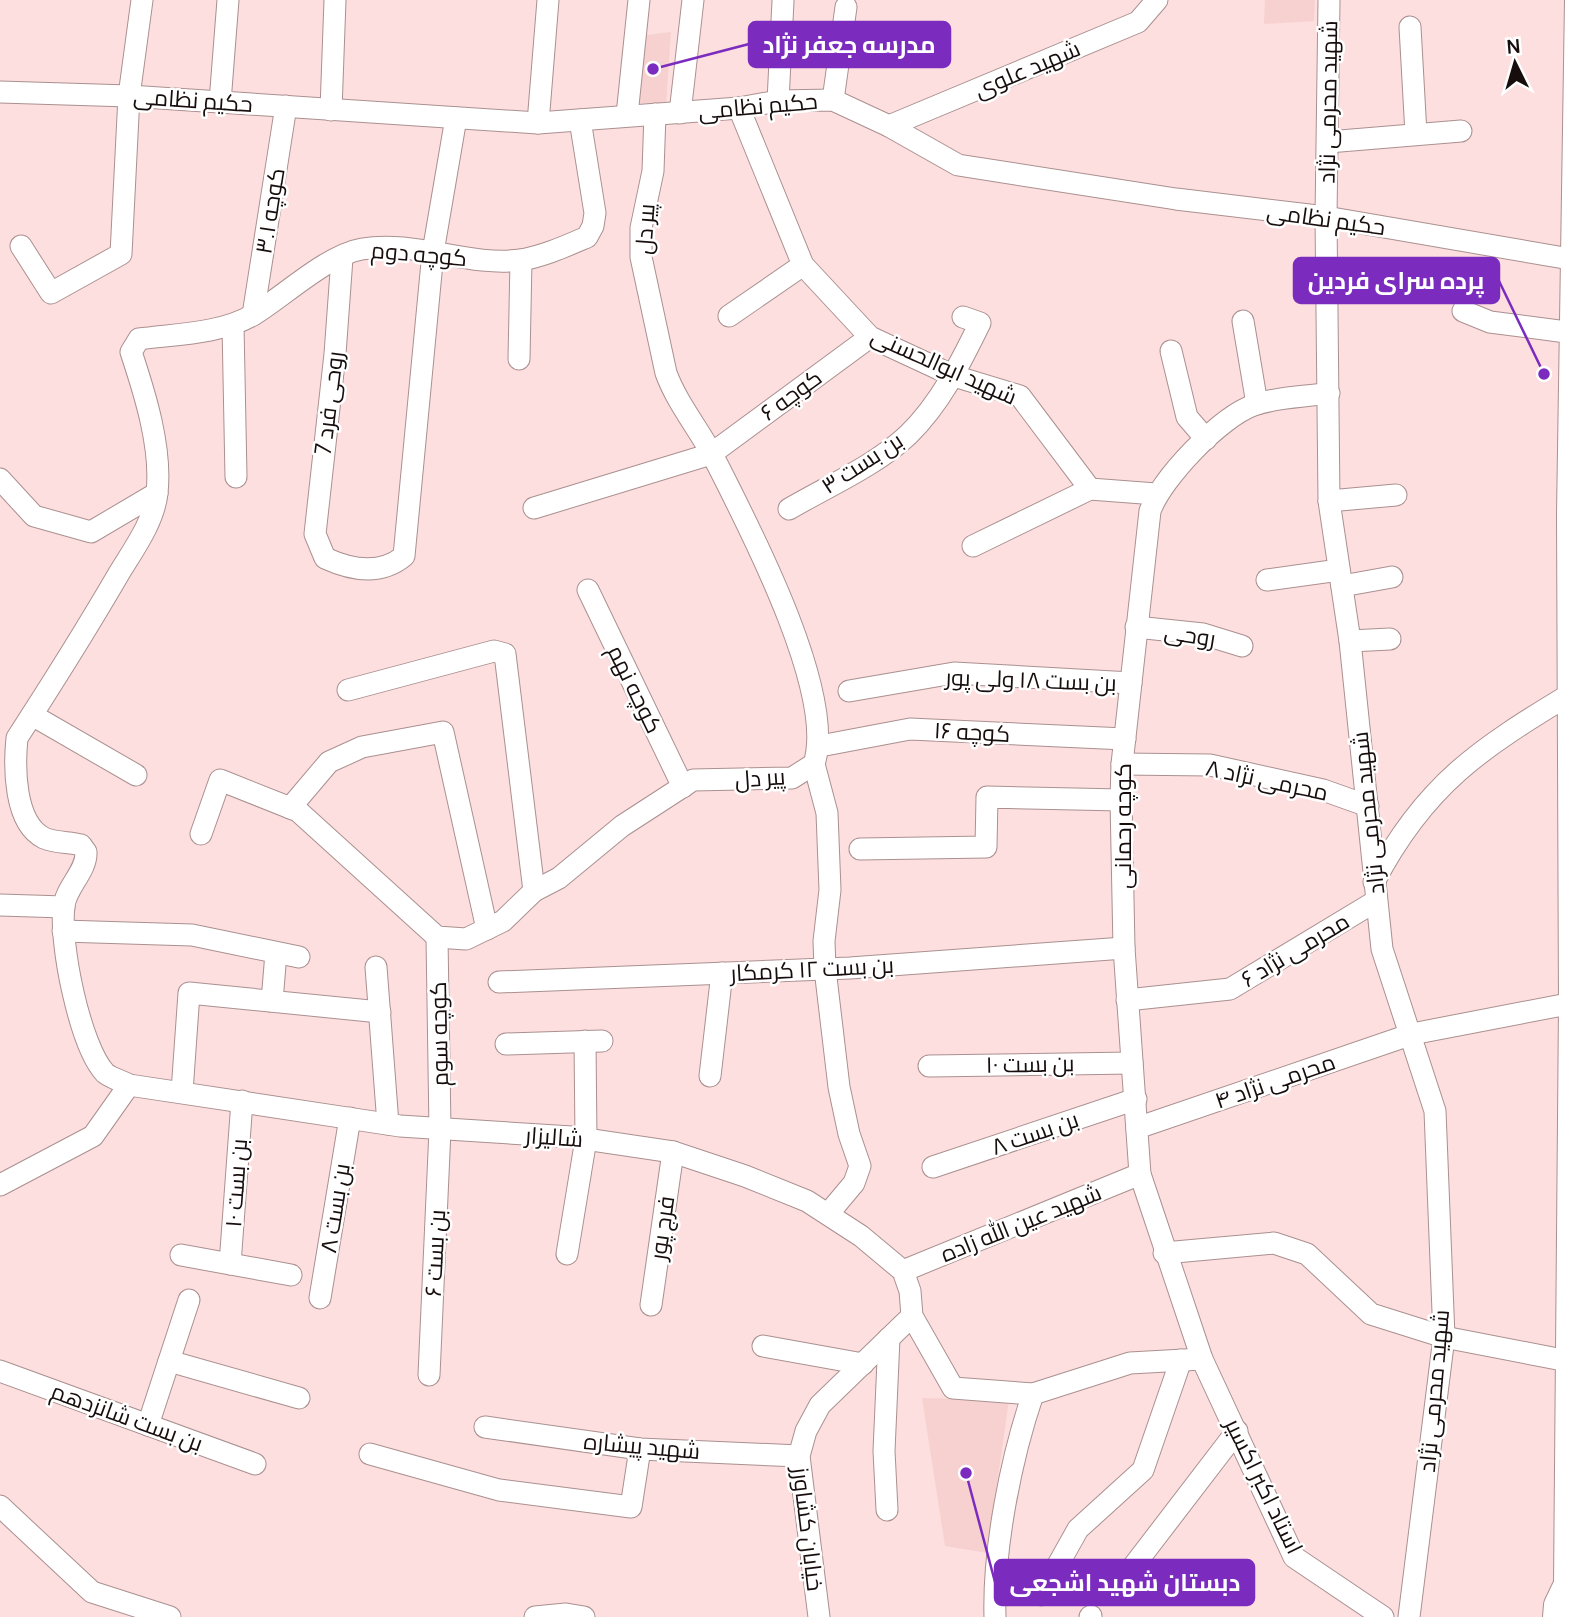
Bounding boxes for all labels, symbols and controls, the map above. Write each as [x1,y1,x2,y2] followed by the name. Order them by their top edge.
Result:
[1310,20,1344,184] street label: شهید محرمی نژاد
[749,22,950,67] callout: مدرسه جعفر نژاد
[762,27,936,60] text: مدرسه جعفر نژاد
[1480,28,1550,98] north arrow
[969,31,1085,105] street label: شهید علوی
[1506,33,1521,60] text: N
[132,79,254,120] street label: حکیم نظامی
[697,84,819,127] street label: حکیم نظامی
[246,165,292,256] street label: کوچه ۳.۱
[1265,194,1388,243] street label: حکیم نظامی
[626,202,662,255] street label: پیر دل
[370,233,468,274] street label: کوچه دوم
[1294,258,1499,303] callout: پرده سرای فردین
[1308,263,1485,298] text: پرده سرای فردین
[866,319,1023,412] street label: شهید ابوالحسنی
[306,349,350,457] street label: روحی فرد 7
[753,361,828,428] street label: کوچه ۶
[814,424,909,501] street label: بن بست ۳
[1162,614,1218,654] street label: روحی
[600,639,671,739] street label: کوچه نهم
[943,660,1117,698] street label: بن بست ۱۸ ولی پور
[933,713,1011,749] street label: کوچه ۱۶
[1343,730,1391,896] street label: شهید محرمی نژاد
[1203,750,1331,808] street label: محرمی نژاد ۸
[733,759,786,795] street label: پیر دل
[1106,763,1138,889] street label: کوچه رحمانی
[1234,904,1355,994] street label: محرمی نژاد ۶
[727,948,895,988] street label: بن بست ۱۲ کرمکار
[421,981,456,1087] street label: کوچه سوم
[1210,1045,1339,1116] street label: محرمی نژاد ۴
[985,1046,1075,1080] street label: بن بست ۱۰
[987,1102,1083,1162] street label: بن بست ۸
[522,1118,584,1154] street label: شالیزار
[216,1137,254,1228] street label: بن بست ۱۰
[311,1161,357,1255] street label: بن بست ۸
[935,1175,1106,1269] street label: شهید عین الله زاده
[640,1194,682,1264] street label: فرج پور
[416,1209,452,1297] street label: بن بست ۶
[1410,1308,1456,1474] street label: شهید محرمی نژاد
[47,1374,208,1459] street label: بن بست شانزدهم
[1217,1411,1312,1559] street label: استاد اکبر اکسیر
[583,1424,702,1466] street label: شهید پیشاره
[785,1463,832,1593] street label: خیابان کشاورز
[995,1560,1254,1605] callout: دبستان شهید اشجعی
[1010,1565,1240,1598] text: دبستان شهید اشجعی

